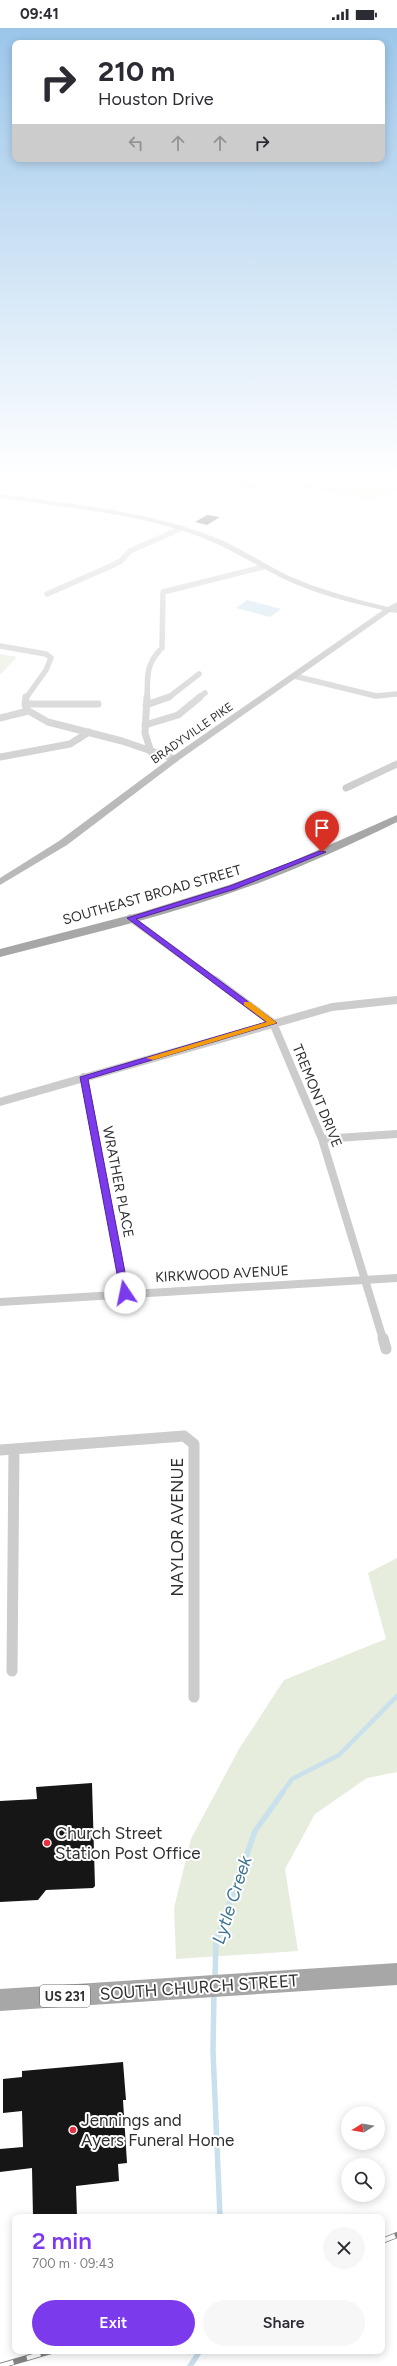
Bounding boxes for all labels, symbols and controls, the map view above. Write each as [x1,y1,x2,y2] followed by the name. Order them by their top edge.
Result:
[20,5,59,23] text: 09:41
[98,54,175,88] text: 210 m
[32,56,84,108] icon: right
[98,88,214,110] text: Houston Drive
[125,132,147,154] icon: left
[167,132,189,154] icon: ahead
[209,132,231,154] icon: ahead
[251,132,273,154] icon: right
[148,699,236,767] street label: BRADYVILLE PIKE
[305,811,339,852] pin
[311,817,333,839] icon: arrive
[61,861,244,929] street label: SOUTHEAST BROAD STREET
[289,1042,345,1150] street label: TREMONT DRIVE
[99,1125,137,1239] street label: WRATHER PLACE
[155,1262,289,1286] street label: KIRKWOOD AVENUE
[104,1272,146,1314] position arrow
[167,1457,187,1597] street label: NAYLOR AVENUE
[55,1823,201,1863] place label: Church Street Station Post Office
[42,1838,52,1848] marker: Church Street Station Post Office
[207,1852,257,1947] water label: Lytle Creek
[99,1970,299,2004] street label: SOUTH CHURCH STREET
[40,1985,90,2007] road number: US 231
[341,2106,385,2150] north arrow
[341,2106,385,2202] map controls
[81,2110,234,2150] place label: Jennings and Ayers Funeral Home
[68,2125,78,2135] marker: Jennings and Ayers Funeral Home
[341,2158,385,2202] button: search
[32,2226,92,2255] text: 2 min
[323,2227,365,2269] button: close
[32,2256,114,2271] text: 700 m · 09:43
[32,2300,195,2346] button: Exit
[203,2300,365,2346] button: Share

